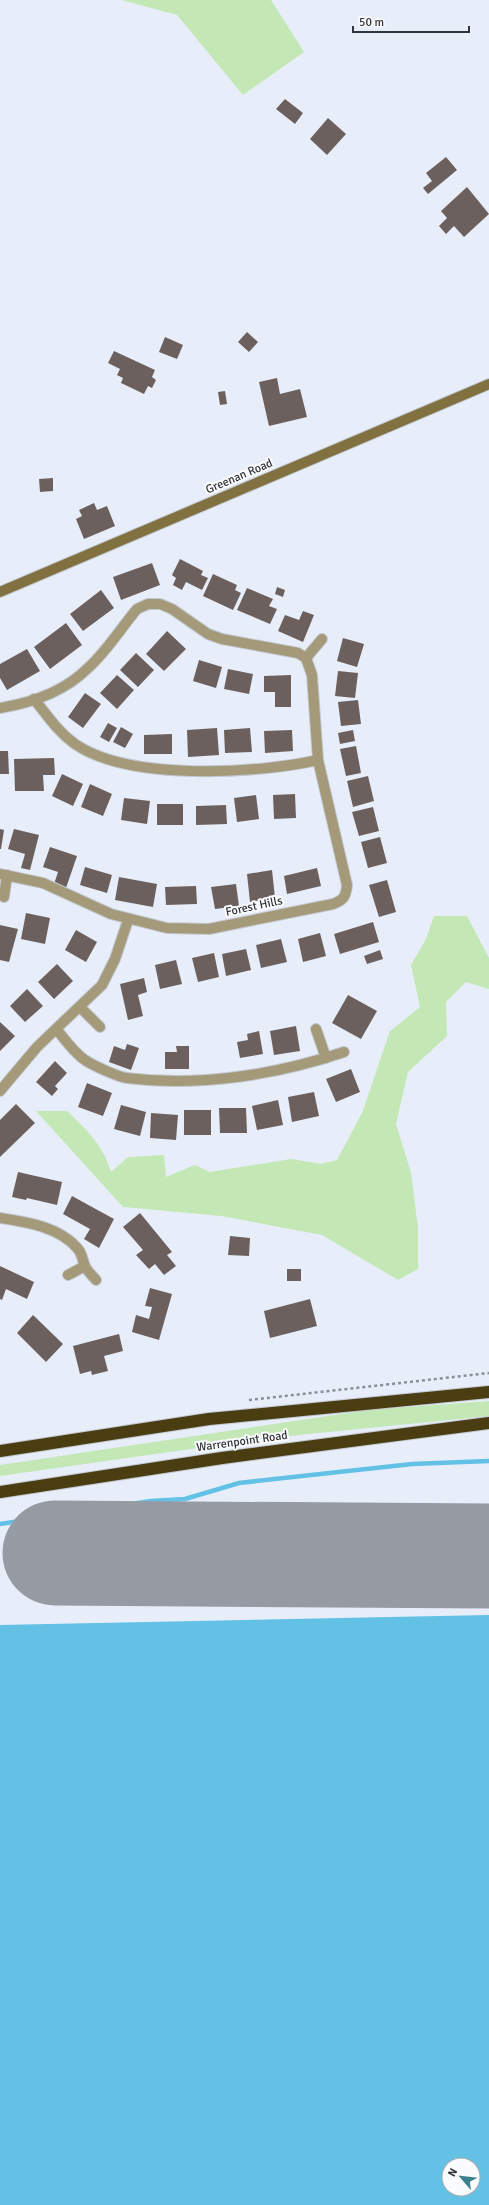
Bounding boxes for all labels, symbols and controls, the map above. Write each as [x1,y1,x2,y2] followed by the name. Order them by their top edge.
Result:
[353,8,469,34] scale bar
[359,15,384,30] text: 50 m
[203,456,275,497] street label: Greenan Road
[224,893,284,920] street label: Forest Hills
[196,1428,289,1455] street label: Warrenpoint Road
[441,2157,481,2197] north arrow
[445,2166,460,2179] text: N

